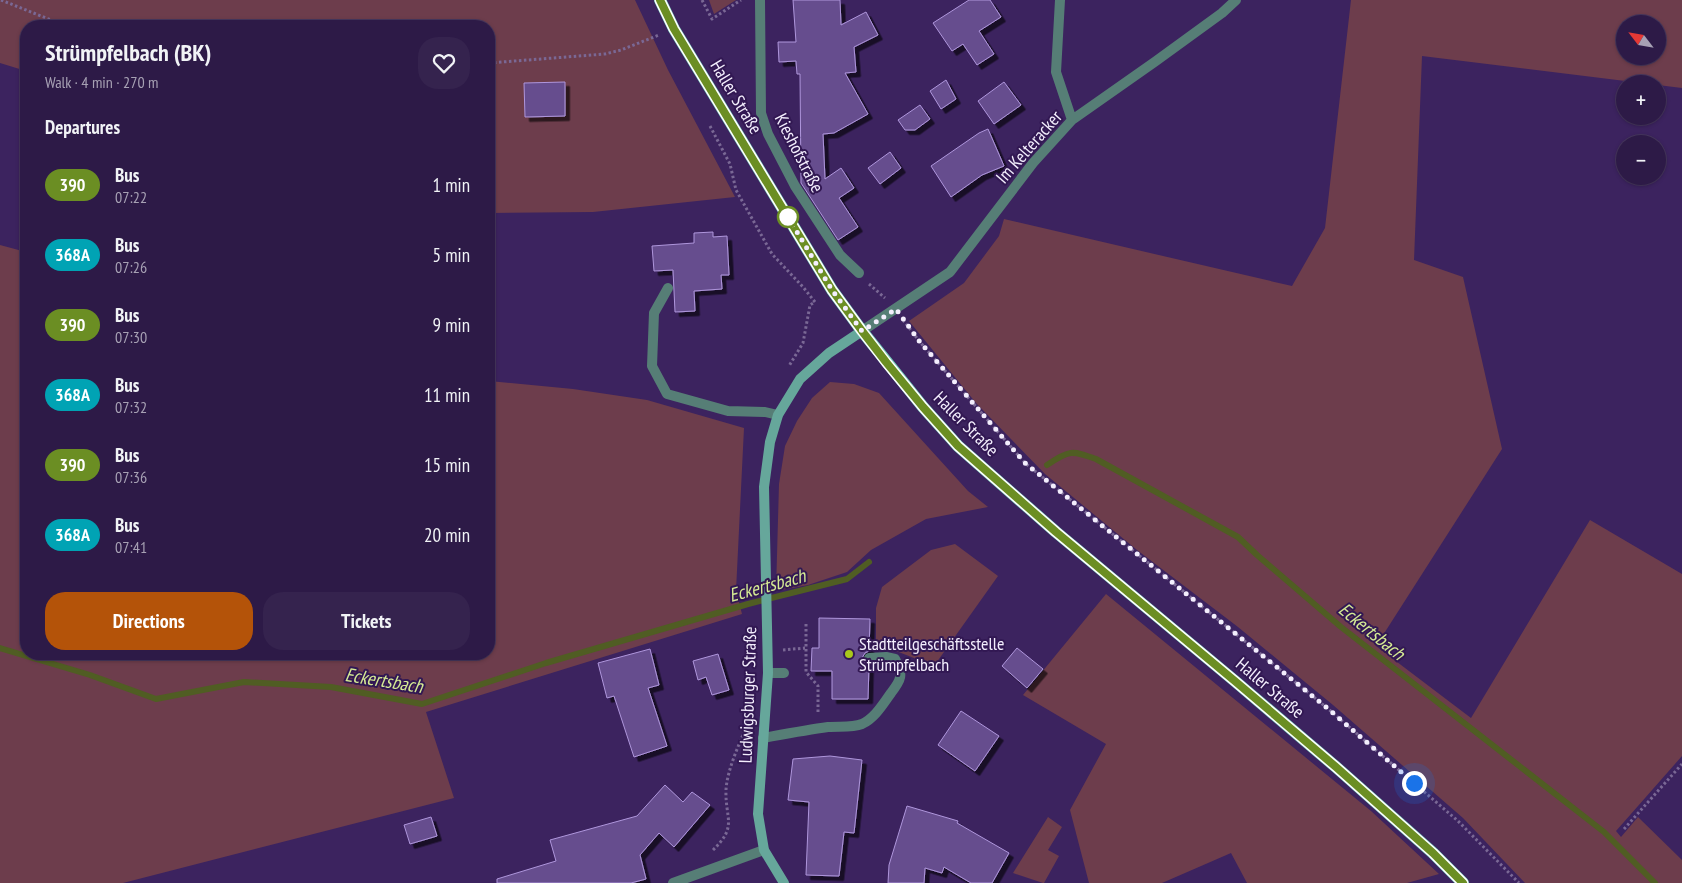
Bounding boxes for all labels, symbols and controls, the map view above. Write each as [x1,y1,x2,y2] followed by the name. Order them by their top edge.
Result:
[1616,15,1666,65] north arrow
[1616,15,1666,185] map controls
[45,37,211,68] text: Strümpfelbach (BK)
[418,37,470,89] button: heart
[705,55,768,138] street label: Haller Straße
[45,72,158,92] text: Walk · 4 min · 270 m
[1616,75,1666,125] button: +
[991,105,1067,188] street label: Im Kelteracker
[770,109,829,196] street label: Kieshofstraße
[45,115,120,139] text: Departures
[1616,135,1666,185] button: −
[115,163,139,187] text: Bus
[60,173,85,196] text: 390
[433,173,470,197] text: 1 min
[115,187,147,207] text: 07:22
[777,206,799,228] unlabelled marker
[115,233,139,257] text: Bus
[55,243,90,266] text: 368A
[433,243,470,267] text: 5 min
[115,257,147,277] text: 07:26
[115,303,139,327] text: Bus
[60,313,85,336] text: 390
[433,313,470,337] text: 9 min
[115,327,147,347] text: 07:30
[115,373,139,397] text: Bus
[55,383,90,406] text: 368A
[424,383,470,407] text: 11 min
[929,386,1004,461] street label: Haller Straße
[115,397,147,417] text: 07:32
[115,443,139,467] text: Bus
[60,453,85,476] text: 390
[424,453,470,477] text: 15 min
[115,467,147,487] text: 07:36
[115,513,139,537] text: Bus
[55,523,90,546] text: 368A
[424,523,470,547] text: 20 min
[115,537,147,557] text: 07:41
[726,563,809,607] water label: Eckertsbach
[45,592,253,650] button: Directions
[263,592,470,650] button: Tickets
[1334,597,1411,666] water label: Eckertsbach
[734,626,761,764] street label: Ludwigsburger Straße
[859,632,1004,676] place label: Stadtteilgeschäftsstelle Strümpfelbach
[843,648,855,660] marker: Stadtteilgeschäftsstelle Strümpfelbach
[1231,652,1309,723] street label: Haller Straße
[343,662,426,698] water label: Eckertsbach
[1402,771,1427,796] your location

